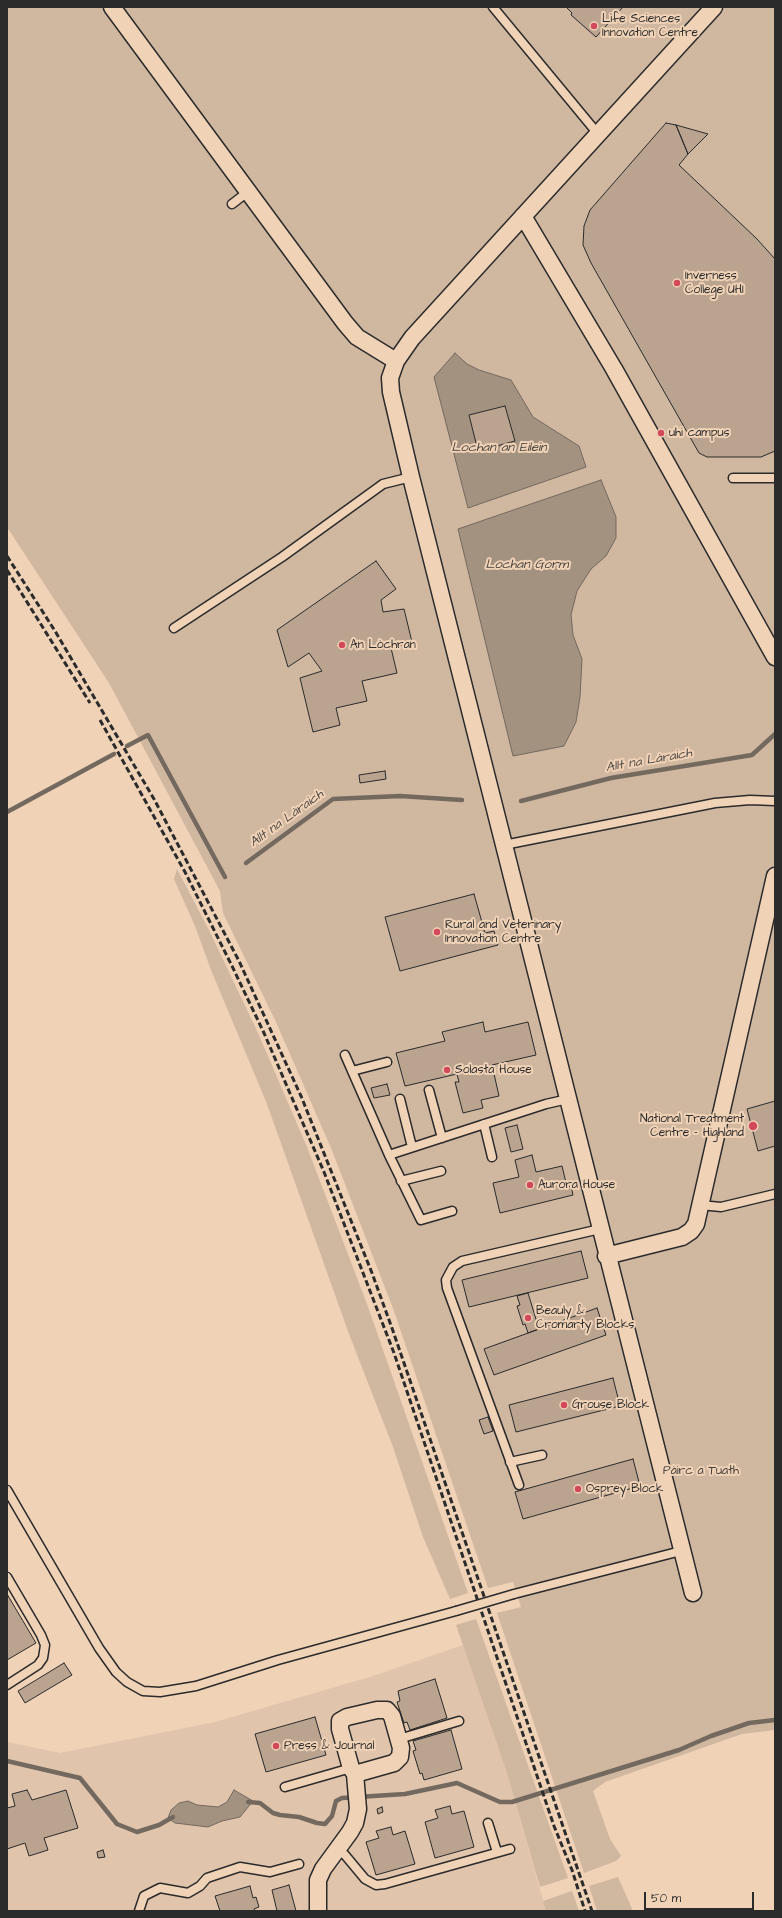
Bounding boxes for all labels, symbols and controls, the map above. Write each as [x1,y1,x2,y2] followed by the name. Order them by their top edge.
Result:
[602,12,698,40] place label: Life Sciences Innovation Centre
[589,21,599,31] marker: Life Sciences Innovation Centre
[685,269,744,297] place label: Inverness College UHI
[672,278,682,288] marker: Inverness College UHI
[669,426,729,440] place label: uhi campus
[656,428,666,438] marker: uhi campus
[452,440,546,456] water label: Lochan an Eilein
[486,557,568,573] water label: Lochan Gorm
[350,638,416,652] place label: An Lòchran
[337,640,347,650] marker: An Lòchran
[605,746,693,776] water label: Allt na Làraich
[247,787,327,851] water label: Allt na Làraich
[445,918,561,946] place label: Rural and Veterinary Innovation Centre
[432,927,442,937] marker: Rural and Veterinary Innovation Centre
[455,1063,532,1077] place label: Solasta House
[442,1065,452,1075] marker: Solasta House
[640,1112,744,1140] place label: National Treatment Centre - Highland
[747,1120,759,1132] marker: National Treatment Centre - Highland
[538,1178,615,1192] place label: Aurora House
[525,1180,535,1190] marker: Aurora House
[536,1304,634,1332] place label: Beauly & Cromarty Blocks
[523,1313,533,1323] marker: Beauly & Cromarty Blocks
[572,1398,649,1412] place label: Grouse Block
[559,1400,569,1410] marker: Grouse Block
[663,1464,739,1478] park label: Pàirc a Tuath
[586,1482,663,1496] place label: Osprey Block
[573,1484,583,1494] marker: Osprey Block
[284,1739,374,1753] place label: Press & Journal
[271,1741,281,1751] marker: Press & Journal
[646,1884,756,1910] scale bar
[651,1890,681,1907] text: 50 m

